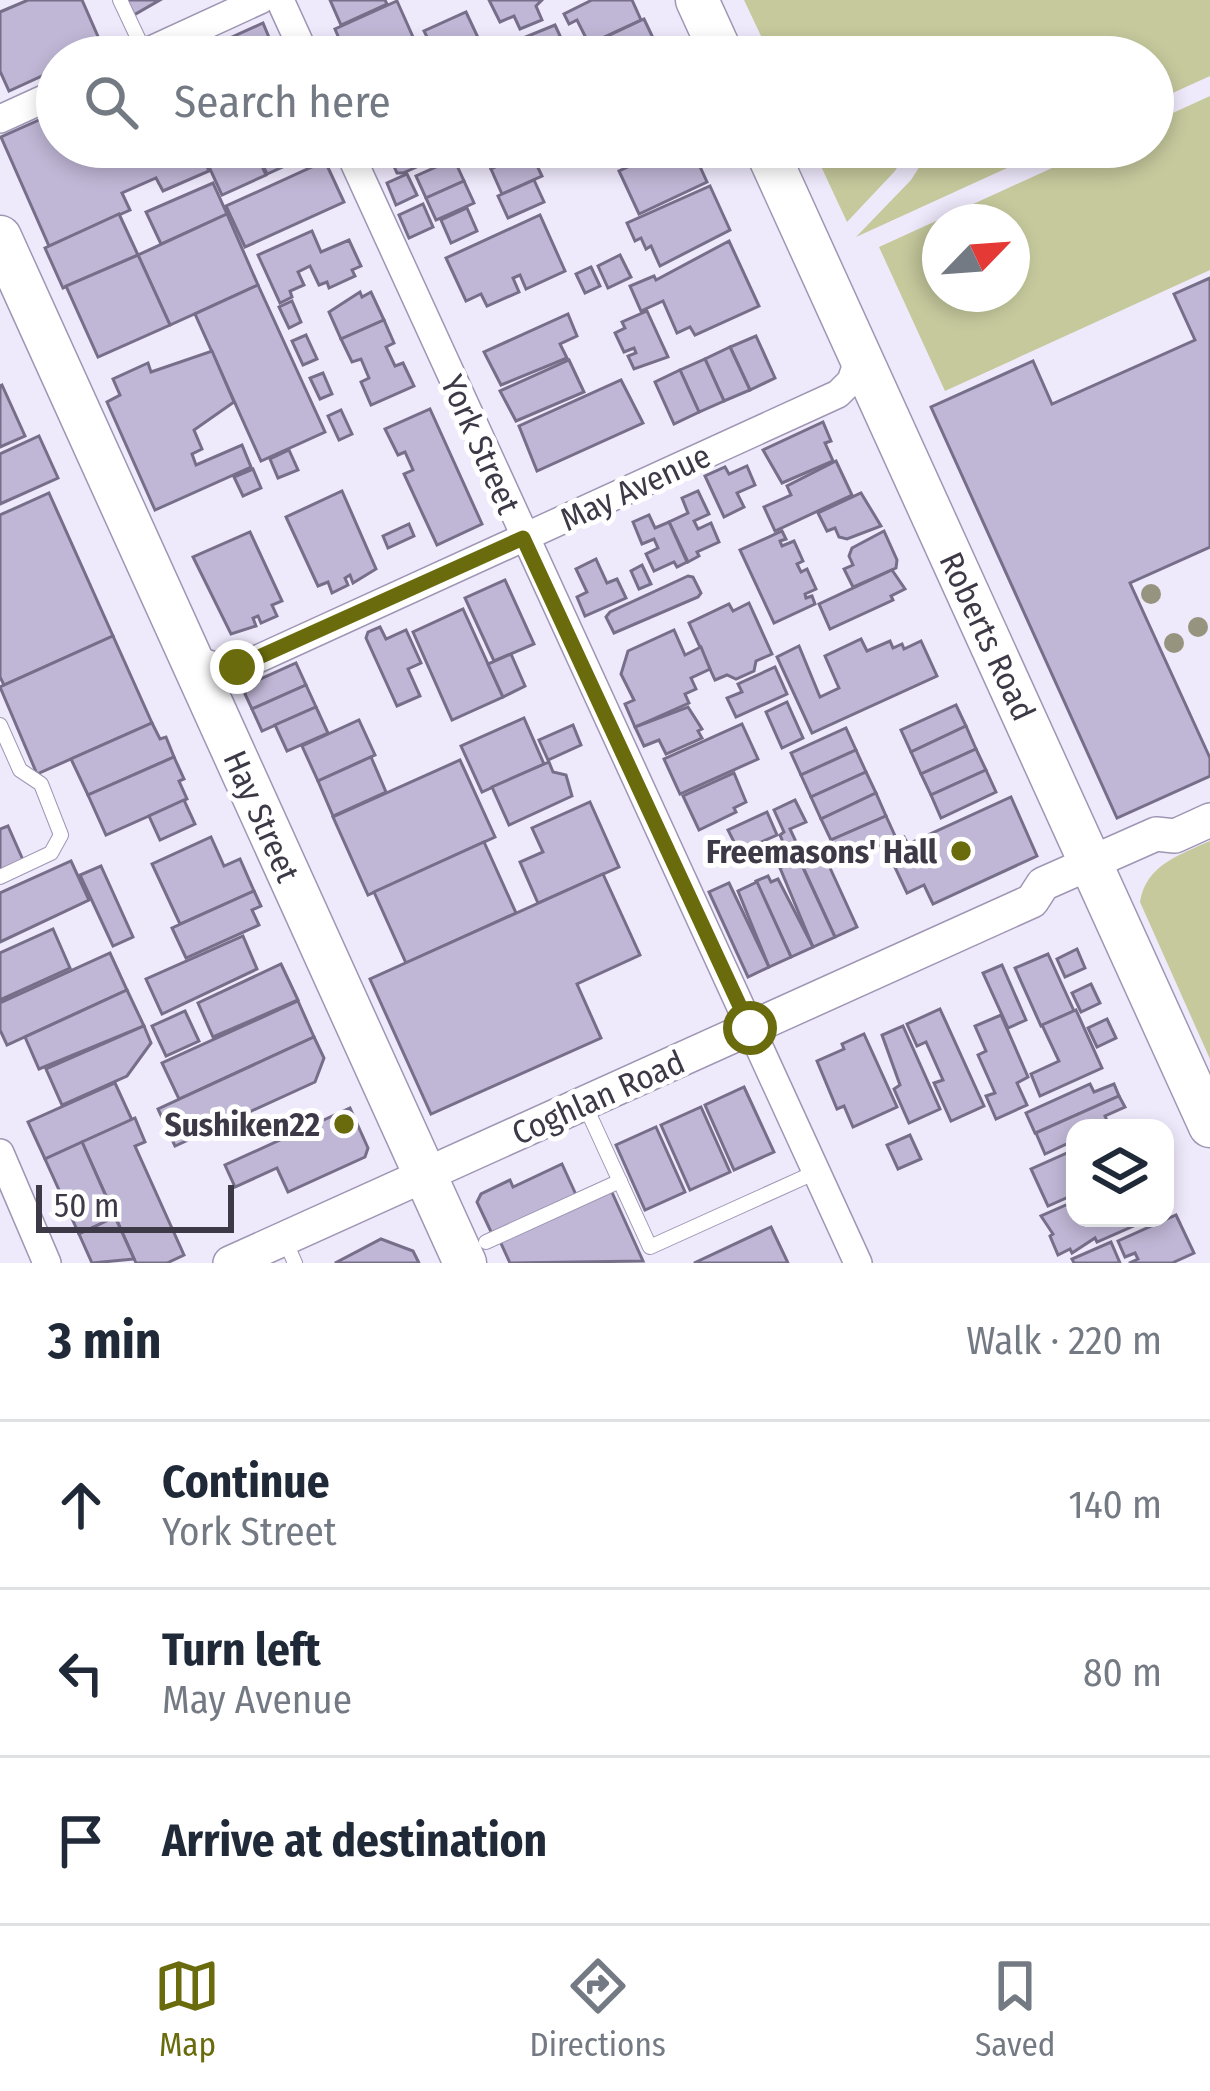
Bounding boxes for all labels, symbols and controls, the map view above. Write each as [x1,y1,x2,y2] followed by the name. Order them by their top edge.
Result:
[36,36,1174,168] search box
[78,69,144,135] icon: search
[174,75,391,129] text: Search here
[922,204,1030,312] north arrow
[432,369,528,520] street label: York Street
[554,436,717,540] street label: May Avenue
[931,546,1044,727] street label: Roberts Road
[210,640,264,694] route end
[214,745,308,888] street label: Hay Street
[706,832,938,872] place label: Freemasons' Hall
[948,838,974,864] marker: Freemasons' Hall
[723,1001,777,1055] route start
[506,1042,691,1154] street label: Coghlan Road
[165,1105,320,1145] place label: Sushiken22
[331,1111,357,1137] marker: Sushiken22
[1066,1119,1174,1227] map controls
[1066,1119,1174,1227] button: layers
[36,1179,234,1232] scale bar
[54,1186,119,1226] text: 50 m
[48,1310,162,1372] text: 3 min
[966,1318,1162,1364] text: Walk · 220 m
[162,1455,330,1509] text: Continue
[48,1472,114,1538] icon: ahead
[1068,1482,1162,1528] text: 140 m
[162,1509,337,1555] text: York Street
[162,1623,321,1677] text: Turn left
[48,1640,114,1706] icon: left
[1083,1650,1162,1696] text: 80 m
[162,1677,352,1723] text: May Avenue
[48,1808,114,1874] icon: arrive
[162,1814,547,1868] text: Arrive at destination
[154,1953,220,2065] tab: Map
[529,1953,666,2065] tab: Directions
[975,1953,1055,2065] tab: Saved

